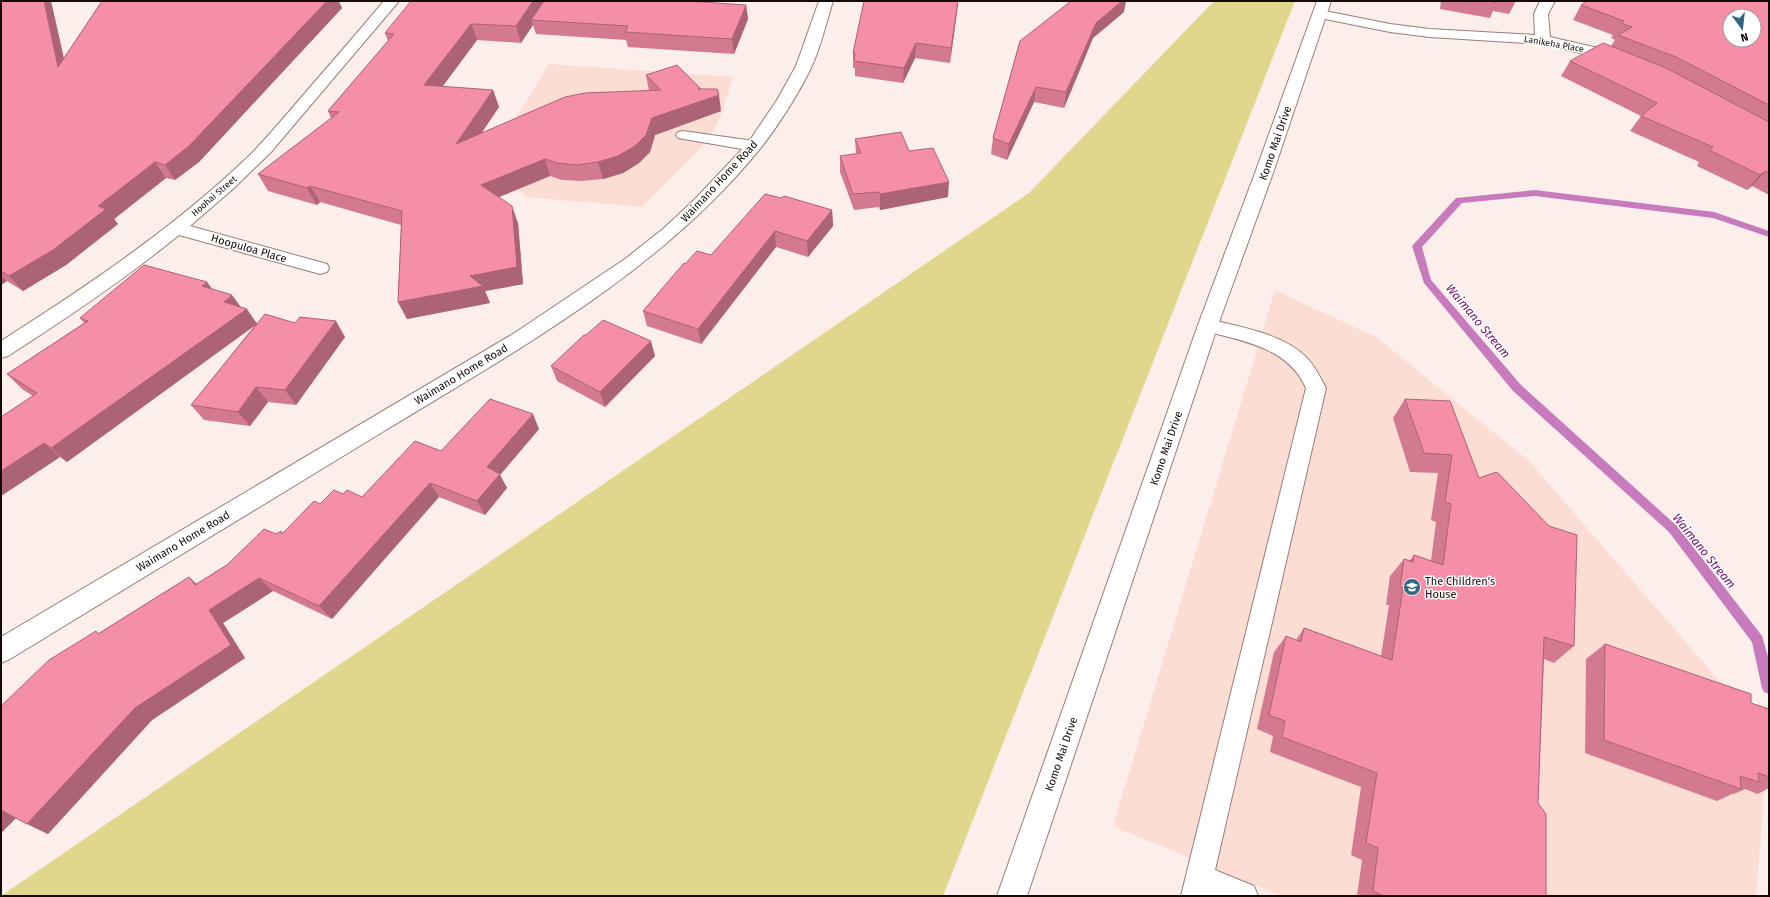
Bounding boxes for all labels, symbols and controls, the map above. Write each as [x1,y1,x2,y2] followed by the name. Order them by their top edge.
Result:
[1722,8,1762,48] north arrow
[1739,30,1750,44] text: N
[1523,34,1585,54] street label: Lanikeha Place
[1257,104,1294,182] street label: Komo Mai Drive
[678,138,760,225] street label: Waimano Home Road
[190,173,239,218] street label: Hoohai Street
[210,231,288,265] street label: Hoopuloa Place
[1443,281,1513,361] water label: Waimano Stream
[412,341,510,407] street label: Waimano Home Road
[1148,409,1185,487] street label: Komo Mai Drive
[134,508,232,574] street label: Waimano Home Road
[1670,511,1738,591] water label: Waimano Stream
[1425,575,1495,601] place label: The Children's House
[1402,577,1422,597] school or university icon: The Children's House
[1043,715,1080,793] street label: Komo Mai Drive

